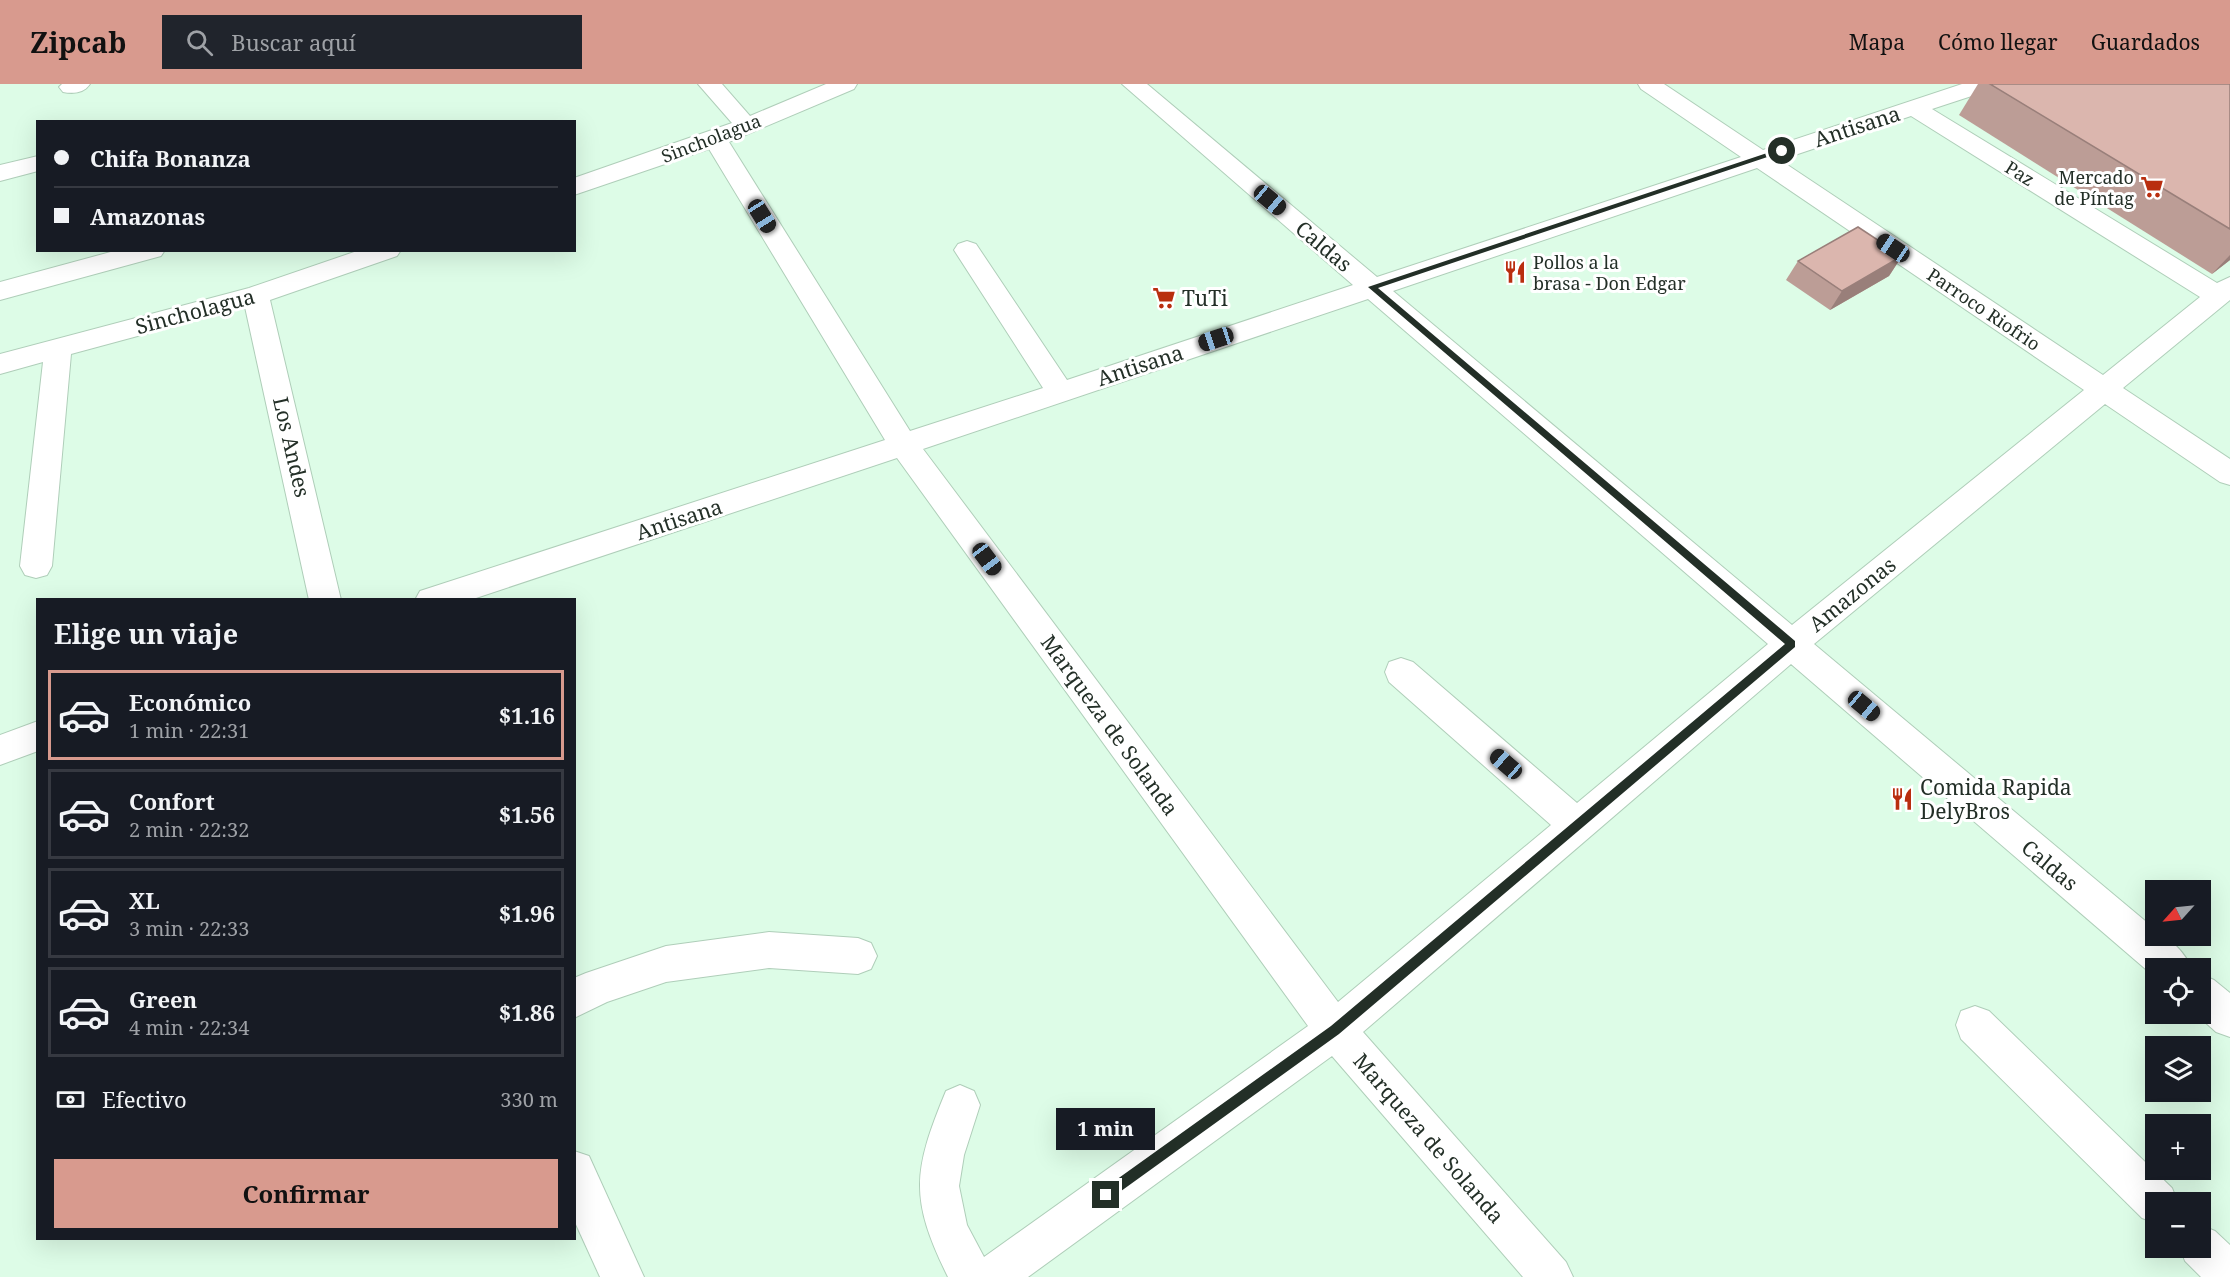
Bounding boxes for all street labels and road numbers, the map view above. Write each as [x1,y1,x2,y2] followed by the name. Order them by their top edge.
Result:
[1810,99,1904,153] street label: Antisana
[658,108,764,168] street label: Sincholagua
[2001,155,2039,191] street label: Paz
[1290,214,1358,278] street label: Caldas
[1923,262,2045,356] street label: Parroco Riofrio
[132,282,258,340] street label: Sincholagua
[1093,338,1187,392] street label: Antisana
[267,394,317,500] street label: Los Andes
[632,492,726,546] street label: Antisana
[1803,550,1901,638] street label: Amazonas
[1035,629,1185,821] street label: Marqueza de Solanda
[2016,833,2084,897] street label: Caldas
[1347,1047,1511,1229] street label: Marqueza de Solanda

